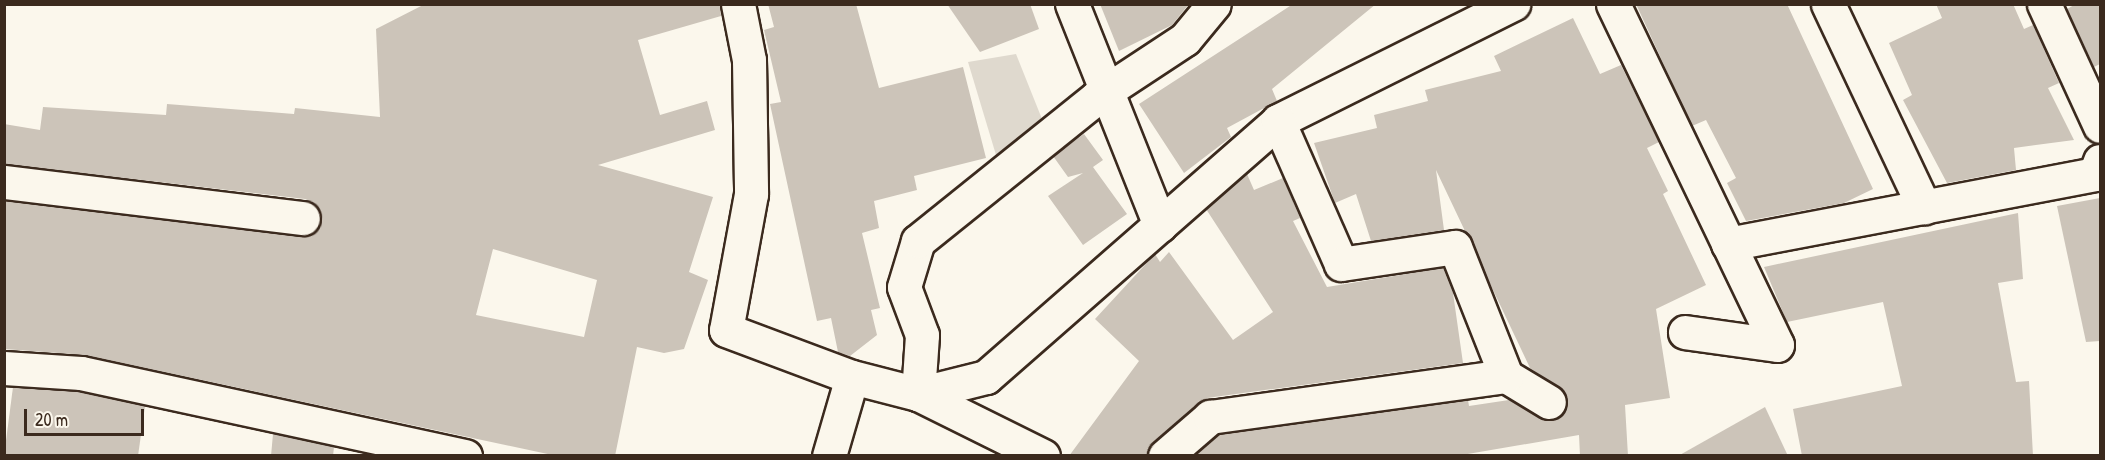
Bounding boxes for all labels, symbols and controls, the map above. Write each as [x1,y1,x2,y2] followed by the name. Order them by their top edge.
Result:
[27,397,147,435] scale bar
[35,407,68,432] text: 20 m

